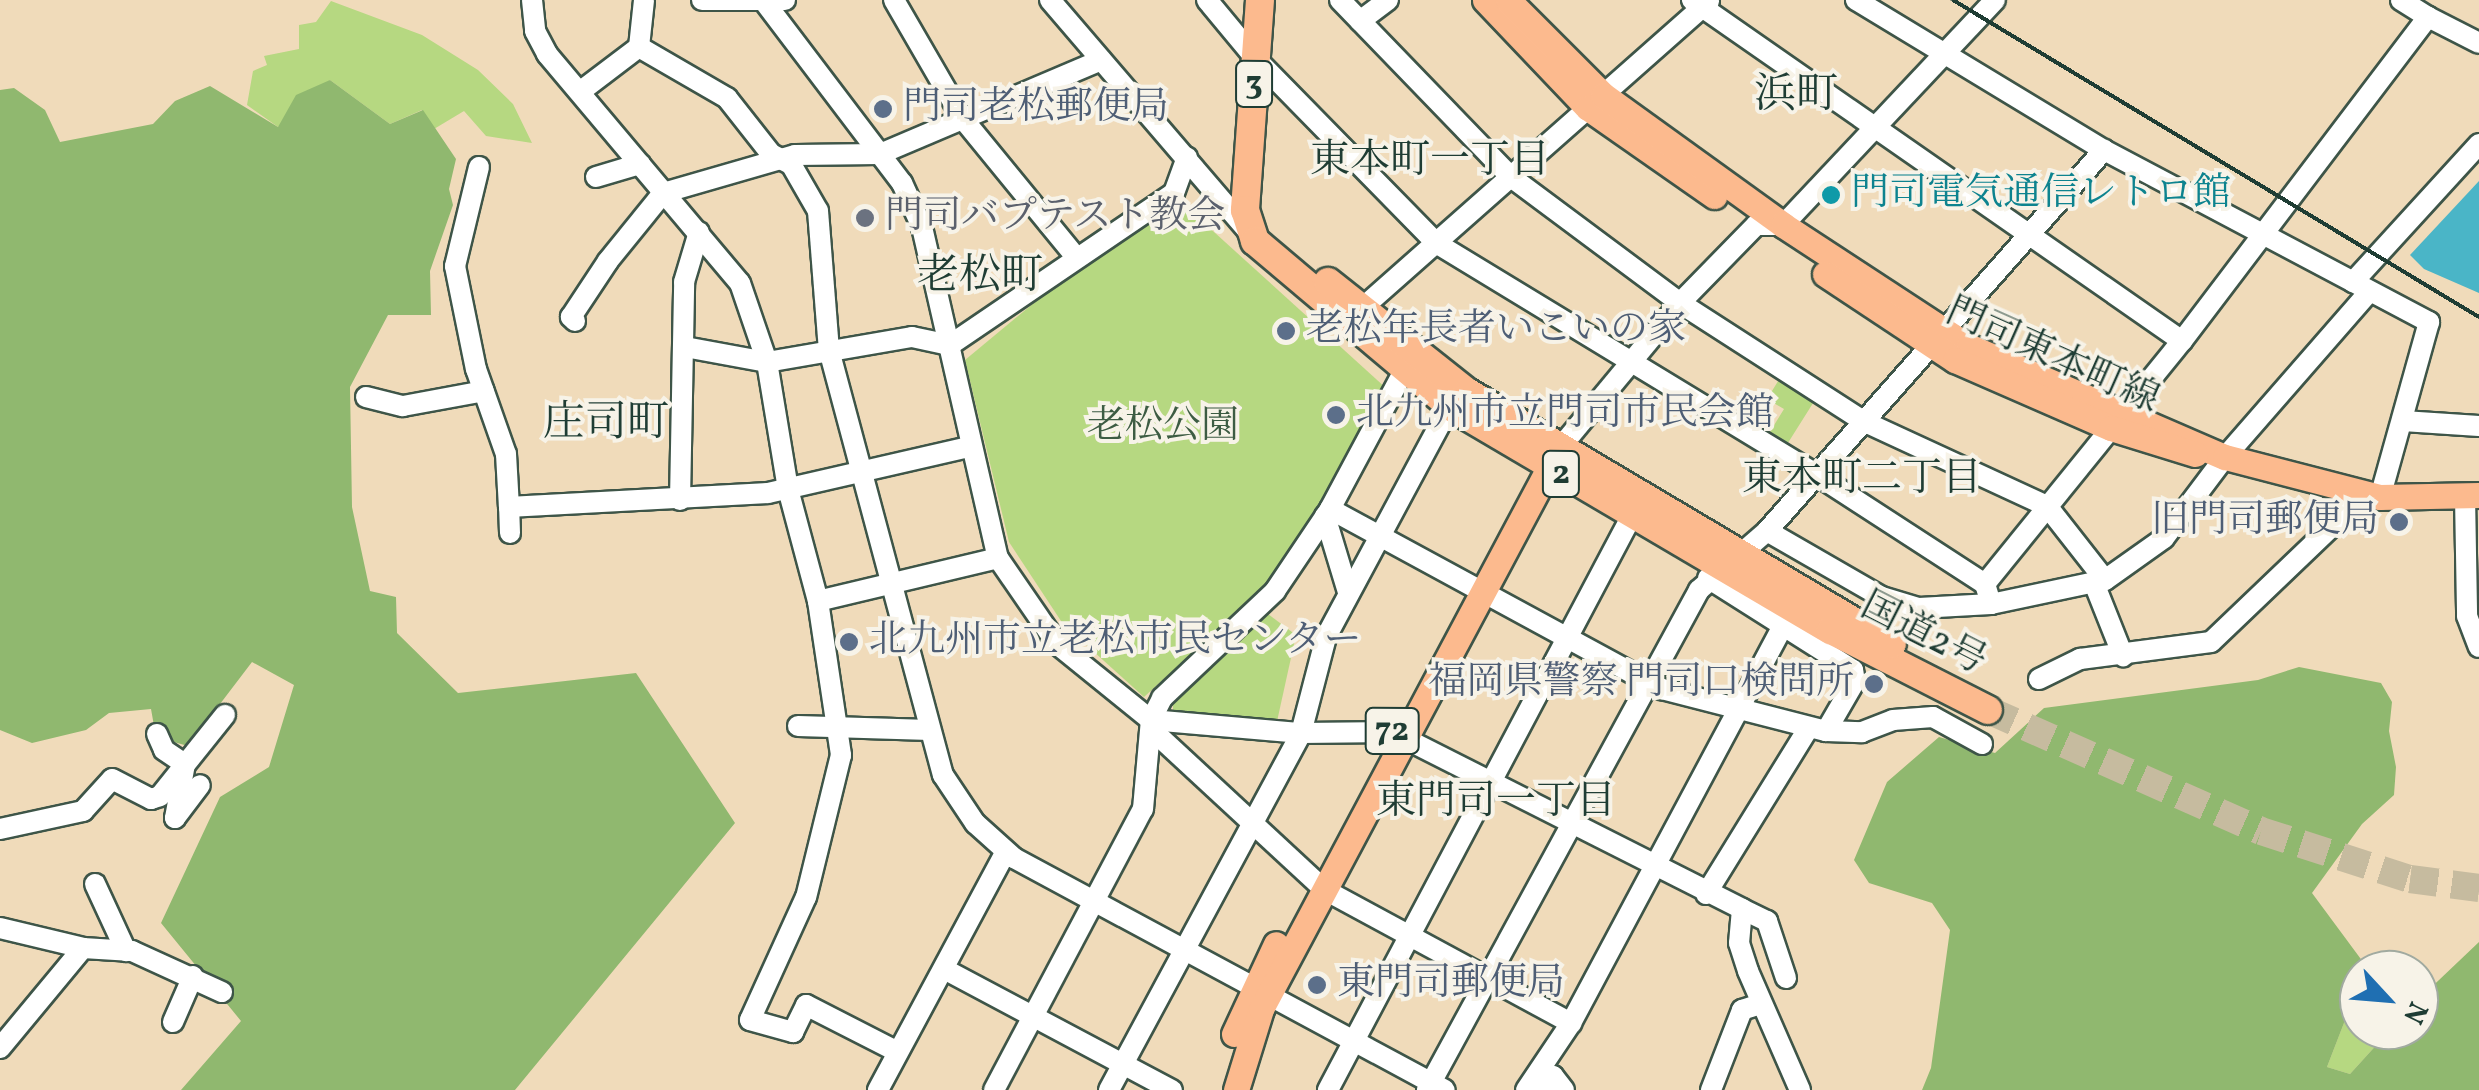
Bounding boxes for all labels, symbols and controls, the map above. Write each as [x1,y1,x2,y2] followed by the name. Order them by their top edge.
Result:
[1234,54,1274,114] road number: 3
[1754,72,1838,122] district label: 浜町
[903,86,1169,132] place label: 門司老松郵便局
[872,98,894,120] marker: 門司老松郵便局
[1310,138,1550,186] district label: 東本町一丁目
[1851,172,2231,218] place label: 門司電気通信レトロ館
[1820,184,1842,206] marker: 門司電気通信レトロ館
[885,195,1227,241] place label: 門司バプテスト教会
[854,207,876,229] marker: 門司バプテスト教会
[917,253,1043,303] district label: 老松町
[1939,290,2165,424] street label: 門司東本町線
[1306,308,1686,354] place label: 老松年長者いこいの家
[1275,320,1297,342] marker: 老松年長者いこいの家
[1356,392,1774,438] place label: 北九州市立門司市民会館
[543,400,669,450] district label: 庄司町
[1325,404,1347,426] marker: 北九州市立門司市民会館
[1087,405,1239,451] park label: 老松公園
[1541,444,1581,504] road number: 2
[1742,456,1982,504] district label: 東本町二丁目
[2151,499,2379,545] place label: 旧門司郵便局
[2388,511,2410,533] marker: 旧門司郵便局
[1853,584,1993,686] street label: 国道2号
[869,619,1363,665] place label: 北九州市立老松市民センター
[838,631,860,653] marker: 北九州市立老松市民センター
[1428,661,1854,707] place label: 福岡県警察 門司口検問所
[1863,673,1885,695] marker: 福岡県警察 門司口検問所
[1364,701,1420,761] road number: 72
[1376,779,1616,827] district label: 東門司一丁目
[2339,950,2439,1050] north arrow
[1337,962,1565,1008] place label: 東門司郵便局
[1306,974,1328,996] marker: 東門司郵便局
[2393,995,2437,1030] text: N

